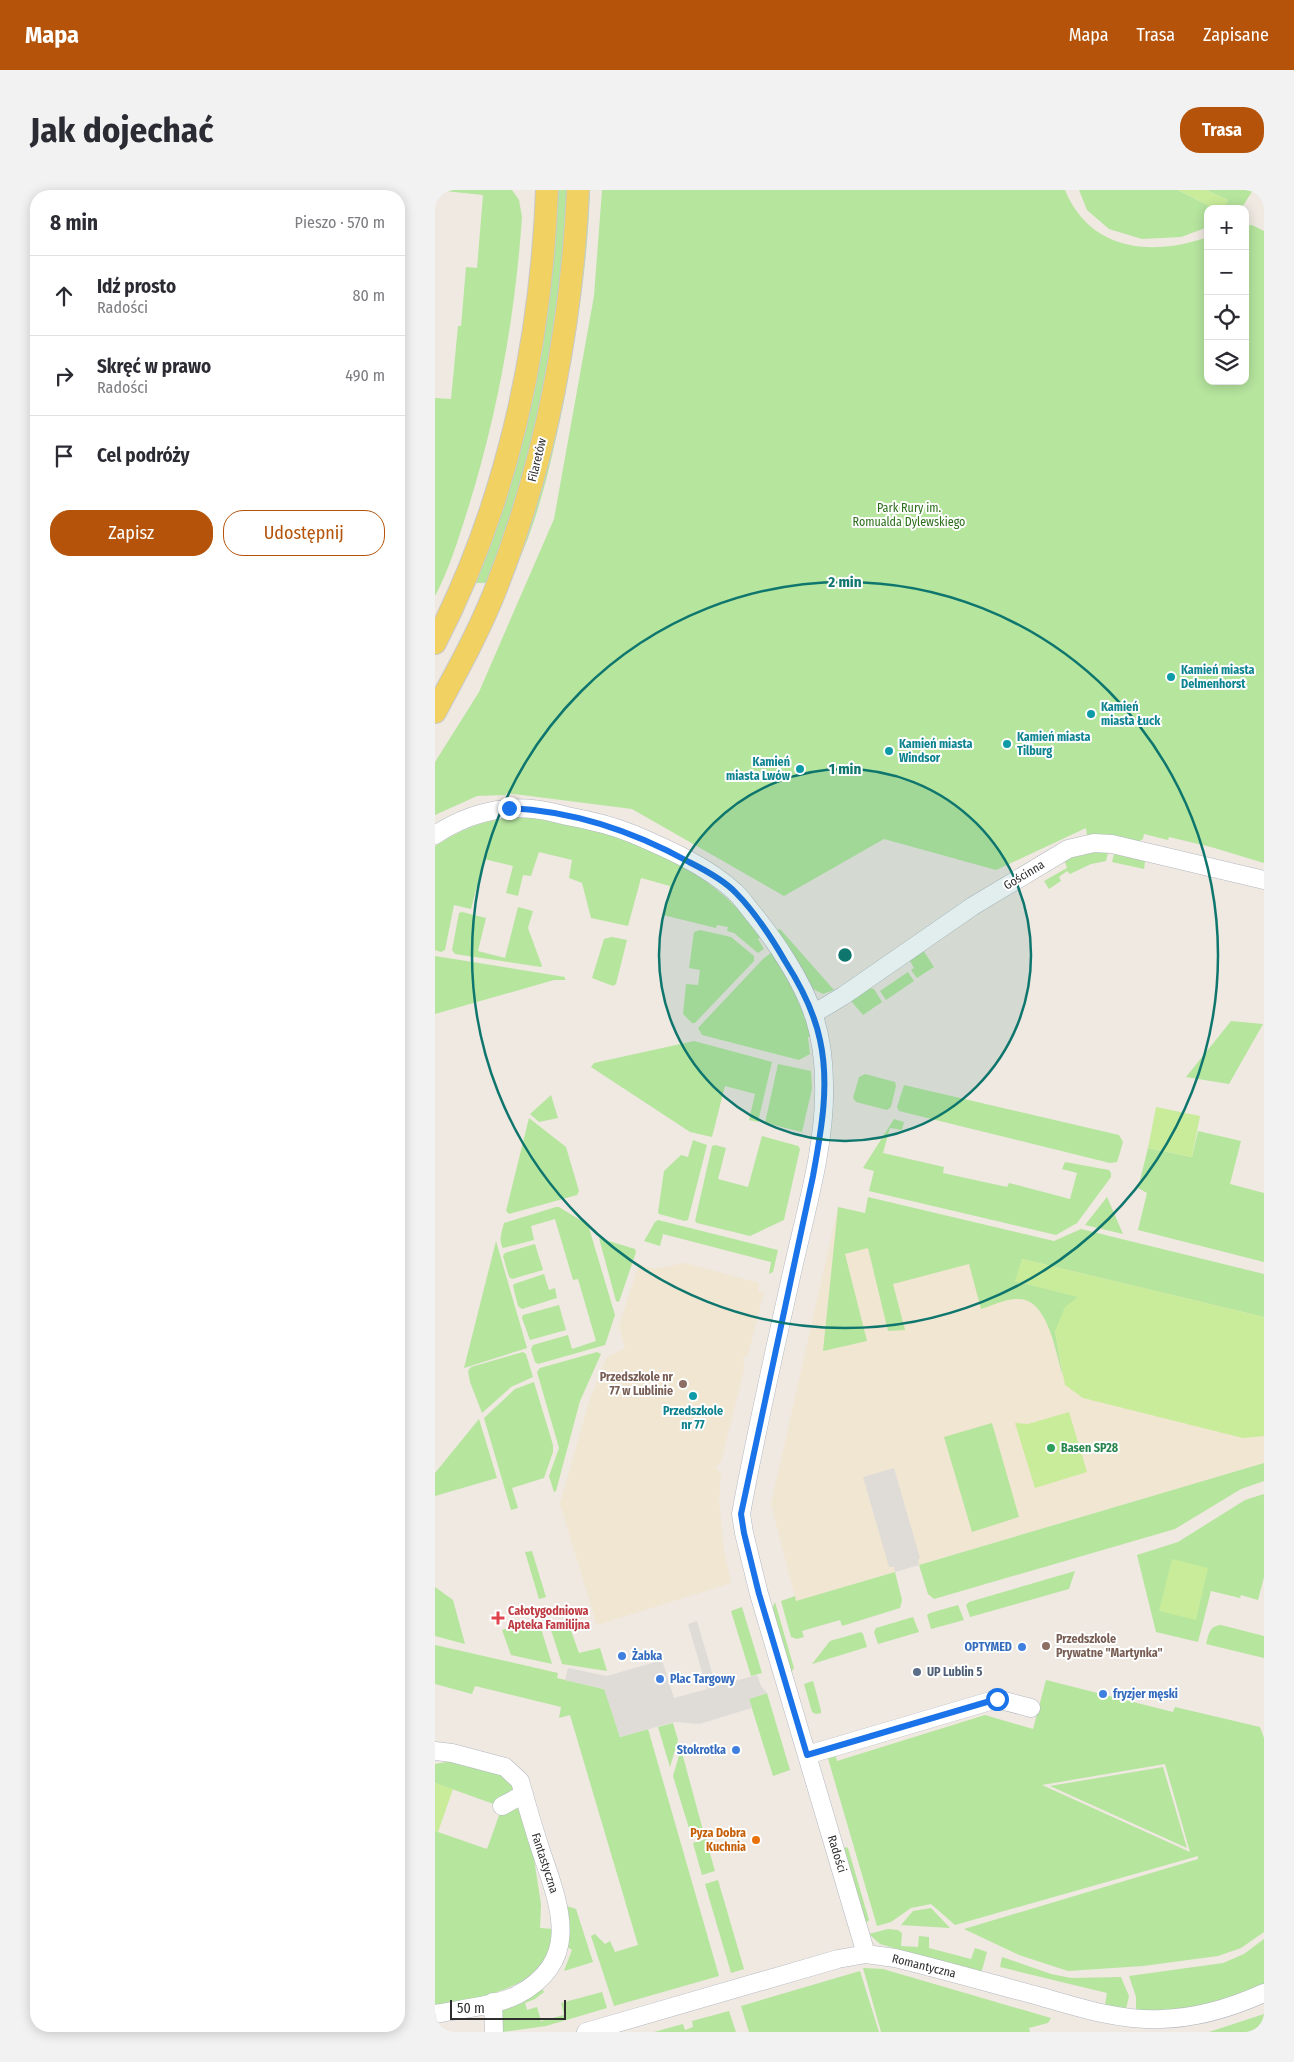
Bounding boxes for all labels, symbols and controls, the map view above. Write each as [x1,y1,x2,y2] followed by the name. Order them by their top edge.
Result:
[25,21,79,49] text: Mapa
[1069,24,1108,46] text: Mapa
[1136,24,1175,46] text: Trasa
[1203,24,1269,46] text: Zapisane
[1180,107,1264,153] button: Trasa
[30,109,213,151] text: Jak dojechać
[1204,205,1249,385] map controls
[1204,205,1249,250] button: +
[50,210,98,236] text: 8 min
[295,213,385,232] text: Pieszo · 570 m
[1204,250,1249,295] button: −
[97,275,176,298] text: Idź prosto
[50,282,78,310] icon: ahead
[353,286,385,305] text: 80 m
[1204,295,1249,340] button: locate
[97,298,148,317] text: Radości
[1204,340,1249,385] button: layers
[97,355,211,378] text: Skręć w prawo
[50,362,78,390] icon: right
[345,366,385,385] text: 490 m
[97,378,148,397] text: Radości
[525,437,549,483] street label: Filaretów
[50,442,78,470] icon: arrive
[97,444,190,467] text: Cel podróży
[853,501,965,529] park label: Park Rury im. Romualda Dylewskiego
[50,510,213,556] button: Zapisz
[223,510,385,556] button: Udostępnij
[827,573,862,591] text: 2 min
[1181,663,1254,691] place label: Kamień miasta Delmenhorst
[1165,671,1177,683] marker: Kamień miasta Delmenhorst
[1101,700,1161,728] place label: Kamień miasta Łuck
[1085,708,1097,720] marker: Kamień miasta Łuck
[1017,730,1090,758] place label: Kamień miasta Tilburg
[899,737,972,765] place label: Kamień miasta Windsor
[1001,738,1013,750] marker: Kamień miasta Tilburg
[883,745,895,757] marker: Kamień miasta Windsor
[726,755,791,783] place label: Kamień miasta Lwów
[829,760,861,778] text: 1 min
[794,763,806,775] marker: Kamień miasta Lwów
[498,797,521,820] route end
[1001,857,1047,893] street label: Gościnna
[836,946,854,964] centre of rings
[600,1370,674,1398] place label: Przedszkole nr 77 w Lublinie
[677,1378,689,1390] marker: Przedszkole nr 77 w Lublinie
[687,1390,699,1402] marker: Przedszkole nr 77
[663,1404,723,1432] place label: Przedszkole nr 77
[1061,1441,1119,1455] place label: Basen SP28
[1045,1442,1057,1454] marker: Basen SP28
[507,1604,590,1632] place label: Całotygodniowa Apteka Familijna
[492,1612,504,1624] marker: Całotygodniowa Apteka Familijna
[1056,1632,1163,1660] place label: Przedszkole Prywatne "Martynka"
[965,1640,1012,1654] place label: OPTYMED
[1040,1640,1052,1652] marker: Przedszkole Prywatne "Martynka"
[1016,1641,1028,1653] marker: OPTYMED
[632,1648,662,1663] place label: Żabka
[616,1650,628,1662] marker: Żabka
[927,1665,982,1679] place label: UP Lublin 5
[911,1666,923,1678] marker: UP Lublin 5
[670,1672,735,1686] place label: Plac Targowy
[654,1673,666,1685] marker: Plac Targowy
[1113,1687,1178,1701] place label: fryzjer męski
[986,1688,1009,1711] route start
[1097,1688,1109,1700] marker: fryzjer męski
[677,1743,726,1757] place label: Stokrotka
[730,1744,742,1756] marker: Stokrotka
[690,1826,746,1854] place label: Pyza Dobra Kuchnia
[529,1831,561,1895] street label: Fantastyczna
[750,1834,762,1846] marker: Pyza Dobra Kuchnia
[825,1834,849,1874] street label: Radości
[891,1951,958,1981] street label: Romantyczna
[450,1997,566,2020] scale bar
[457,2000,485,2017] text: 50 m

